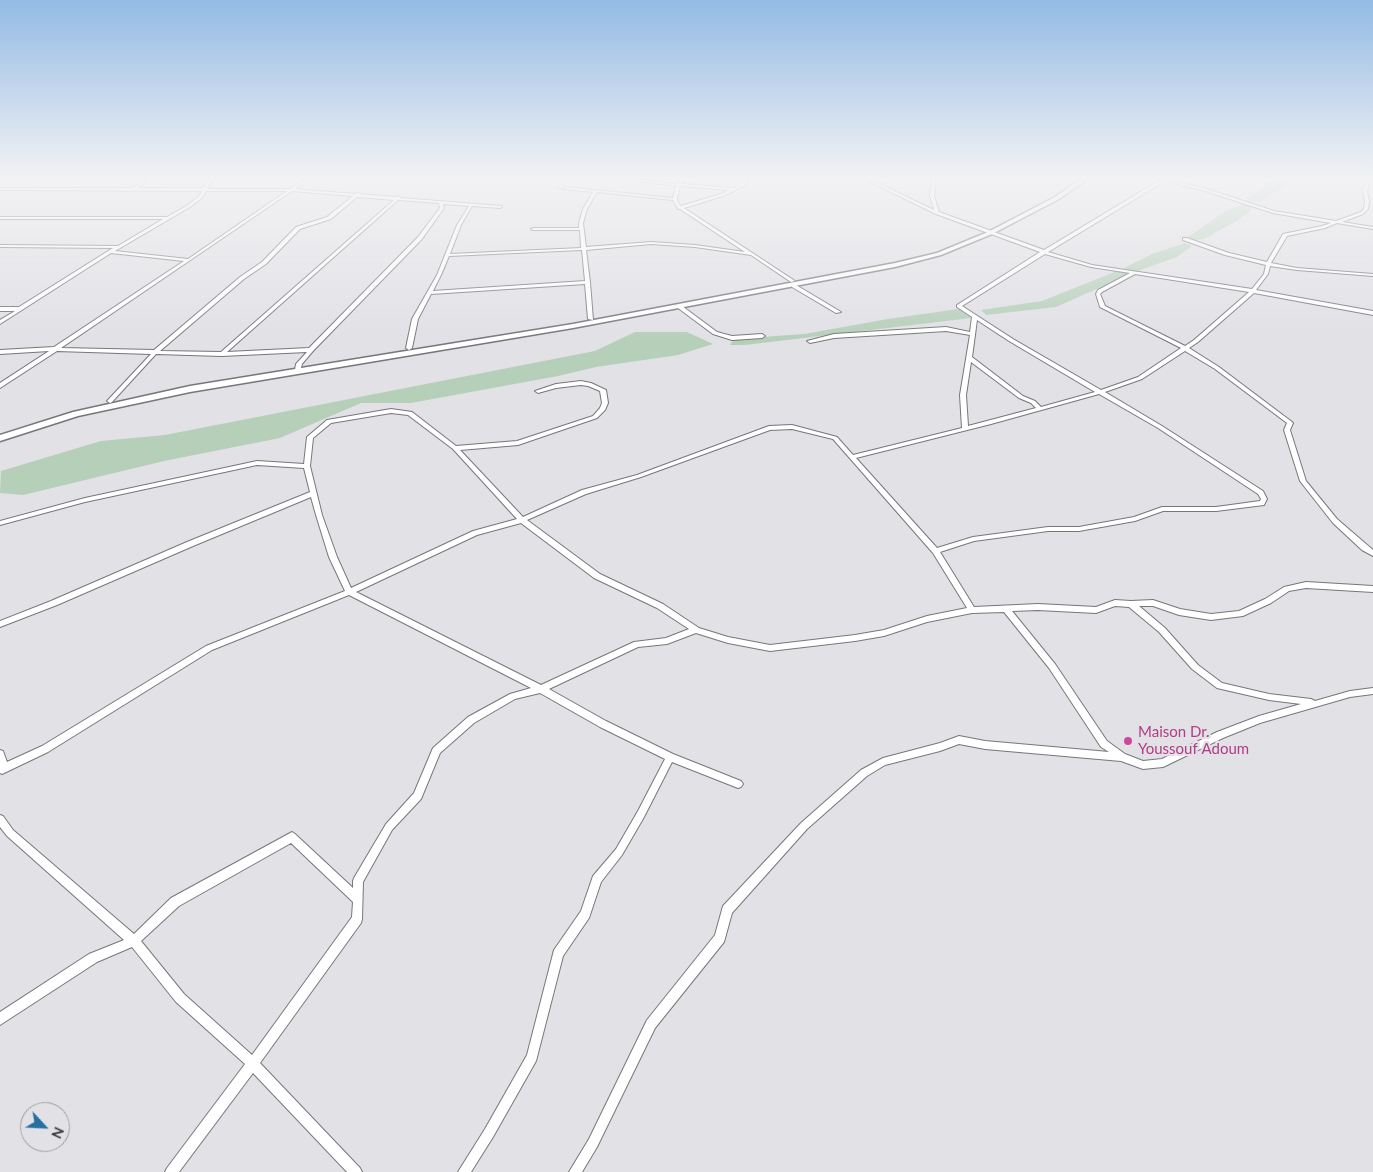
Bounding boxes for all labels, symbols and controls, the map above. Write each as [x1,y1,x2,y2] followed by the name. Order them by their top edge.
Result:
[1138,723,1249,758] place label: Maison Dr. Youssouf Adoum
[1122,735,1134,747] marker: Maison Dr. Youssouf Adoum
[20,1102,70,1152] north arrow
[48,1125,68,1142] text: N

